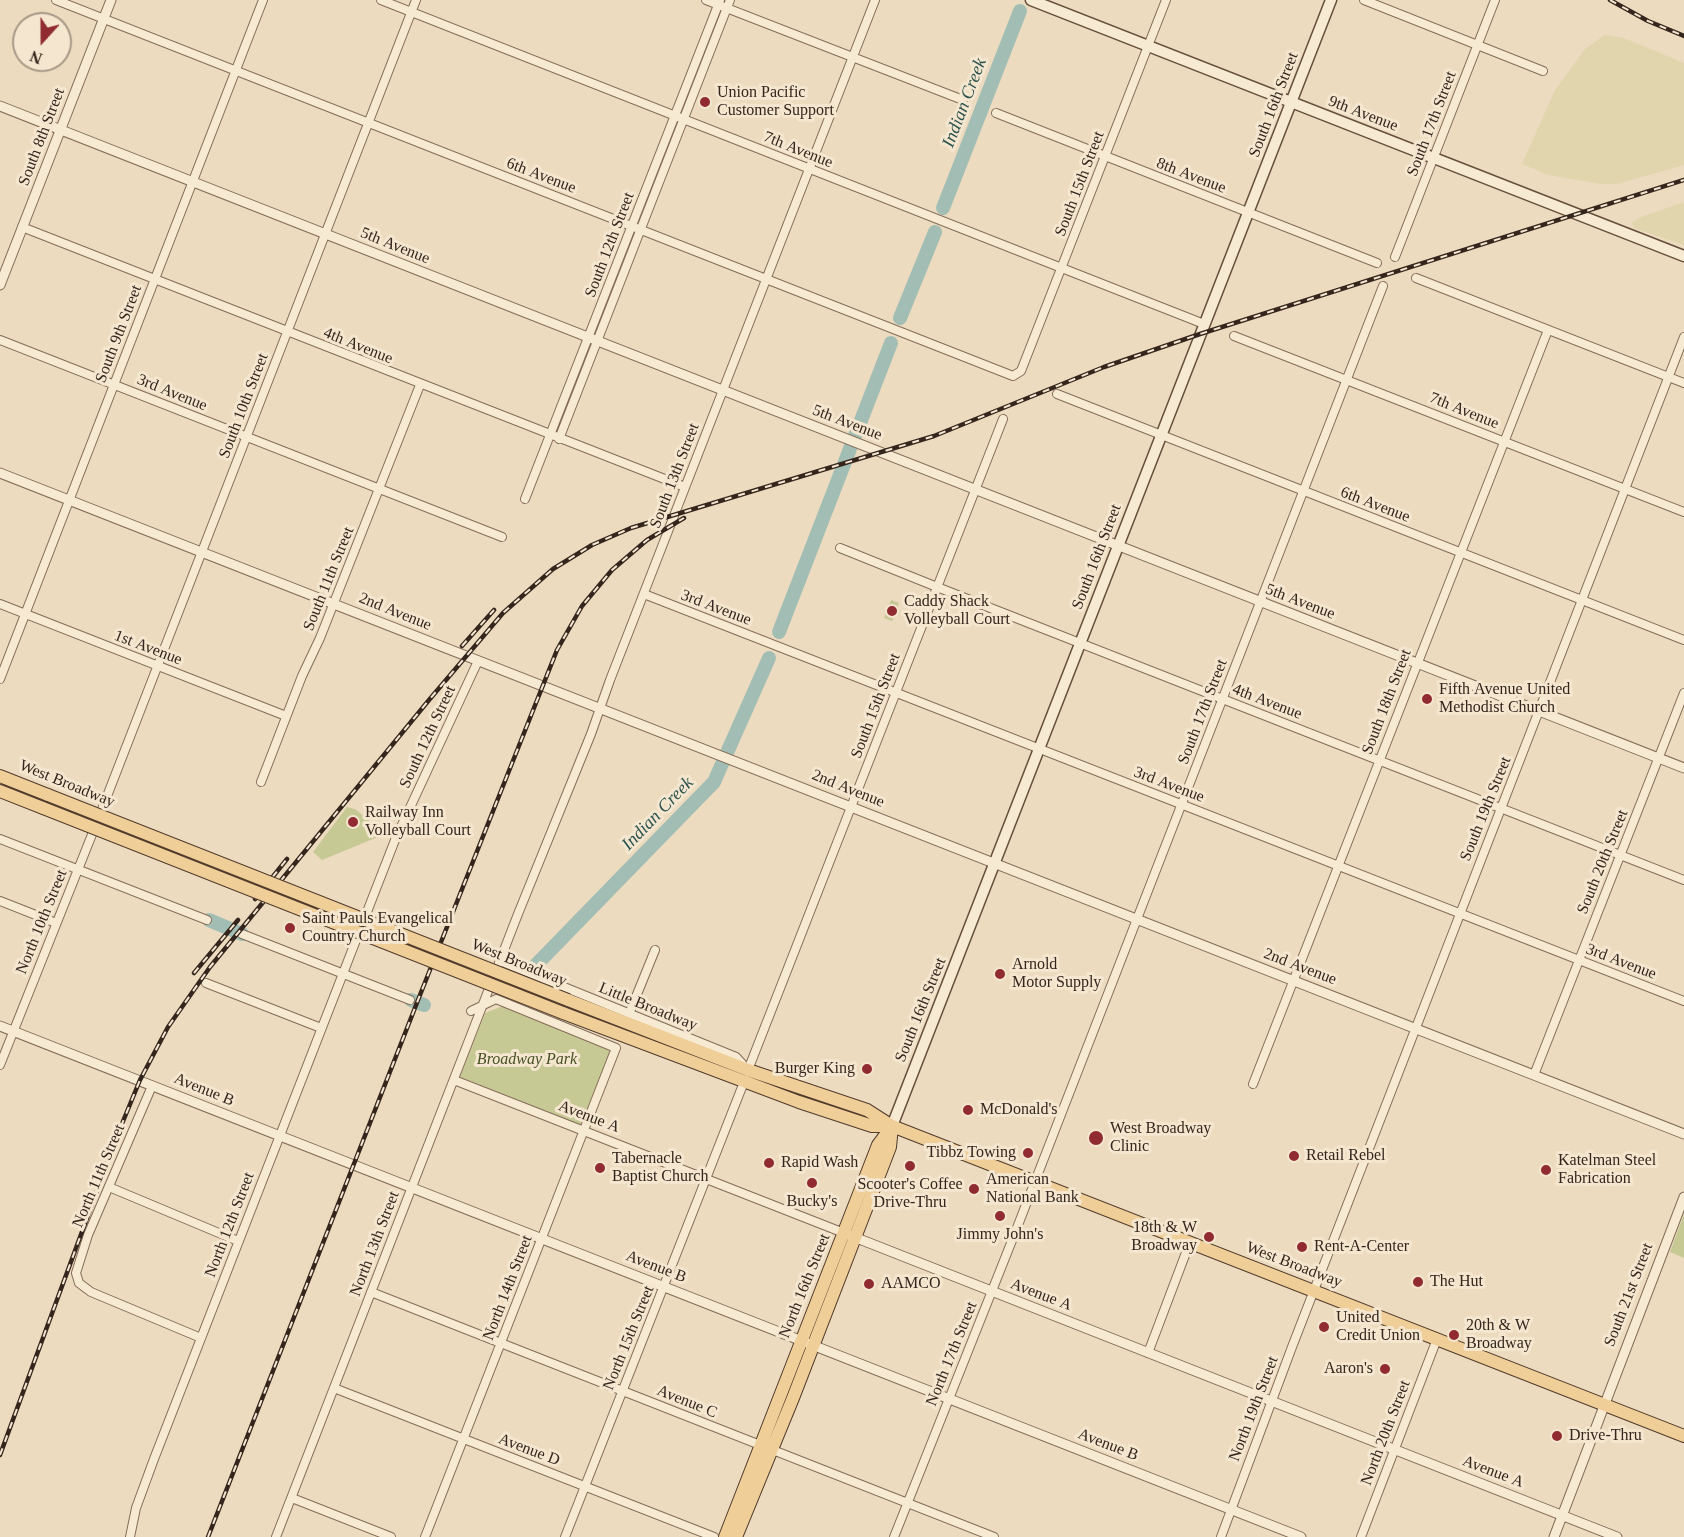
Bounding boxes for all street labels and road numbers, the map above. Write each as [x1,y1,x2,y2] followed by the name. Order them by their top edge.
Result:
[1245,50,1303,160] street label: South 16th Street
[1403,69,1461,179] street label: South 17th Street
[15,85,69,189] street label: South 8th Street
[1325,92,1401,136] street label: 9th Avenue
[761,127,835,173] street label: 7th Avenue
[1051,129,1109,239] street label: South 15th Street
[503,154,579,198] street label: 6th Avenue
[1153,154,1229,198] street label: 8th Avenue
[581,190,639,300] street label: South 12th Street
[358,223,432,269] street label: 5th Avenue
[92,282,146,386] street label: South 9th Street
[321,323,395,369] street label: 4th Avenue
[215,351,273,461] street label: South 10th Street
[134,370,210,416] street label: 3rd Avenue
[1427,388,1501,434] street label: 7th Avenue
[809,401,885,445] street label: 5th Avenue
[646,421,704,531] street label: South 13th Street
[1337,483,1413,527] street label: 6th Avenue
[1068,502,1126,612] street label: South 16th Street
[299,524,359,634] street label: South 11th Street
[1262,580,1338,624] street label: 5th Avenue
[678,586,754,630] street label: 3rd Avenue
[356,589,434,635] street label: 2nd Avenue
[111,626,185,670] street label: 1st Avenue
[1358,647,1416,757] street label: South 18th Street
[847,651,905,761] street label: South 15th Street
[1174,657,1232,767] street label: South 17th Street
[1229,680,1305,724] street label: 4th Avenue
[396,683,460,791] street label: South 12th Street
[1456,754,1516,864] street label: South 19th Street
[16,756,118,812] street label: West Broadway
[1131,763,1207,807] street label: 3rd Avenue
[809,766,887,812] street label: 2nd Avenue
[1573,807,1633,917] street label: South 20th Street
[12,867,72,977] street label: North 10th Street
[468,935,570,991] street label: West Broadway
[1583,940,1659,984] street label: 3rd Avenue
[1261,944,1339,990] street label: 2nd Avenue
[891,955,951,1065] street label: South 16th Street
[596,979,700,1035] street label: Little Broadway
[171,1069,237,1111] street label: Avenue B
[556,1097,622,1137] street label: Avenue A
[69,1121,129,1231] street label: North 11th Street
[201,1170,259,1280] street label: North 12th Street
[346,1189,404,1299] street label: North 13th Street
[775,1231,835,1341] street label: North 16th Street
[479,1233,537,1343] street label: North 14th Street
[1243,1238,1345,1292] street label: West Broadway
[1600,1241,1658,1349] street label: South 21st Street
[623,1247,689,1287] street label: Avenue B
[1008,1275,1074,1315] street label: Avenue A
[599,1283,659,1393] street label: North 15th Street
[922,1299,982,1409] street label: North 17th Street
[1225,1354,1283,1464] street label: North 19th Street
[1357,1378,1415,1488] street label: North 20th Street
[654,1381,720,1423] street label: Avenue C
[1075,1425,1141,1465] street label: Avenue B
[496,1430,562,1470] street label: Avenue D
[1460,1452,1526,1492] street label: Avenue A

